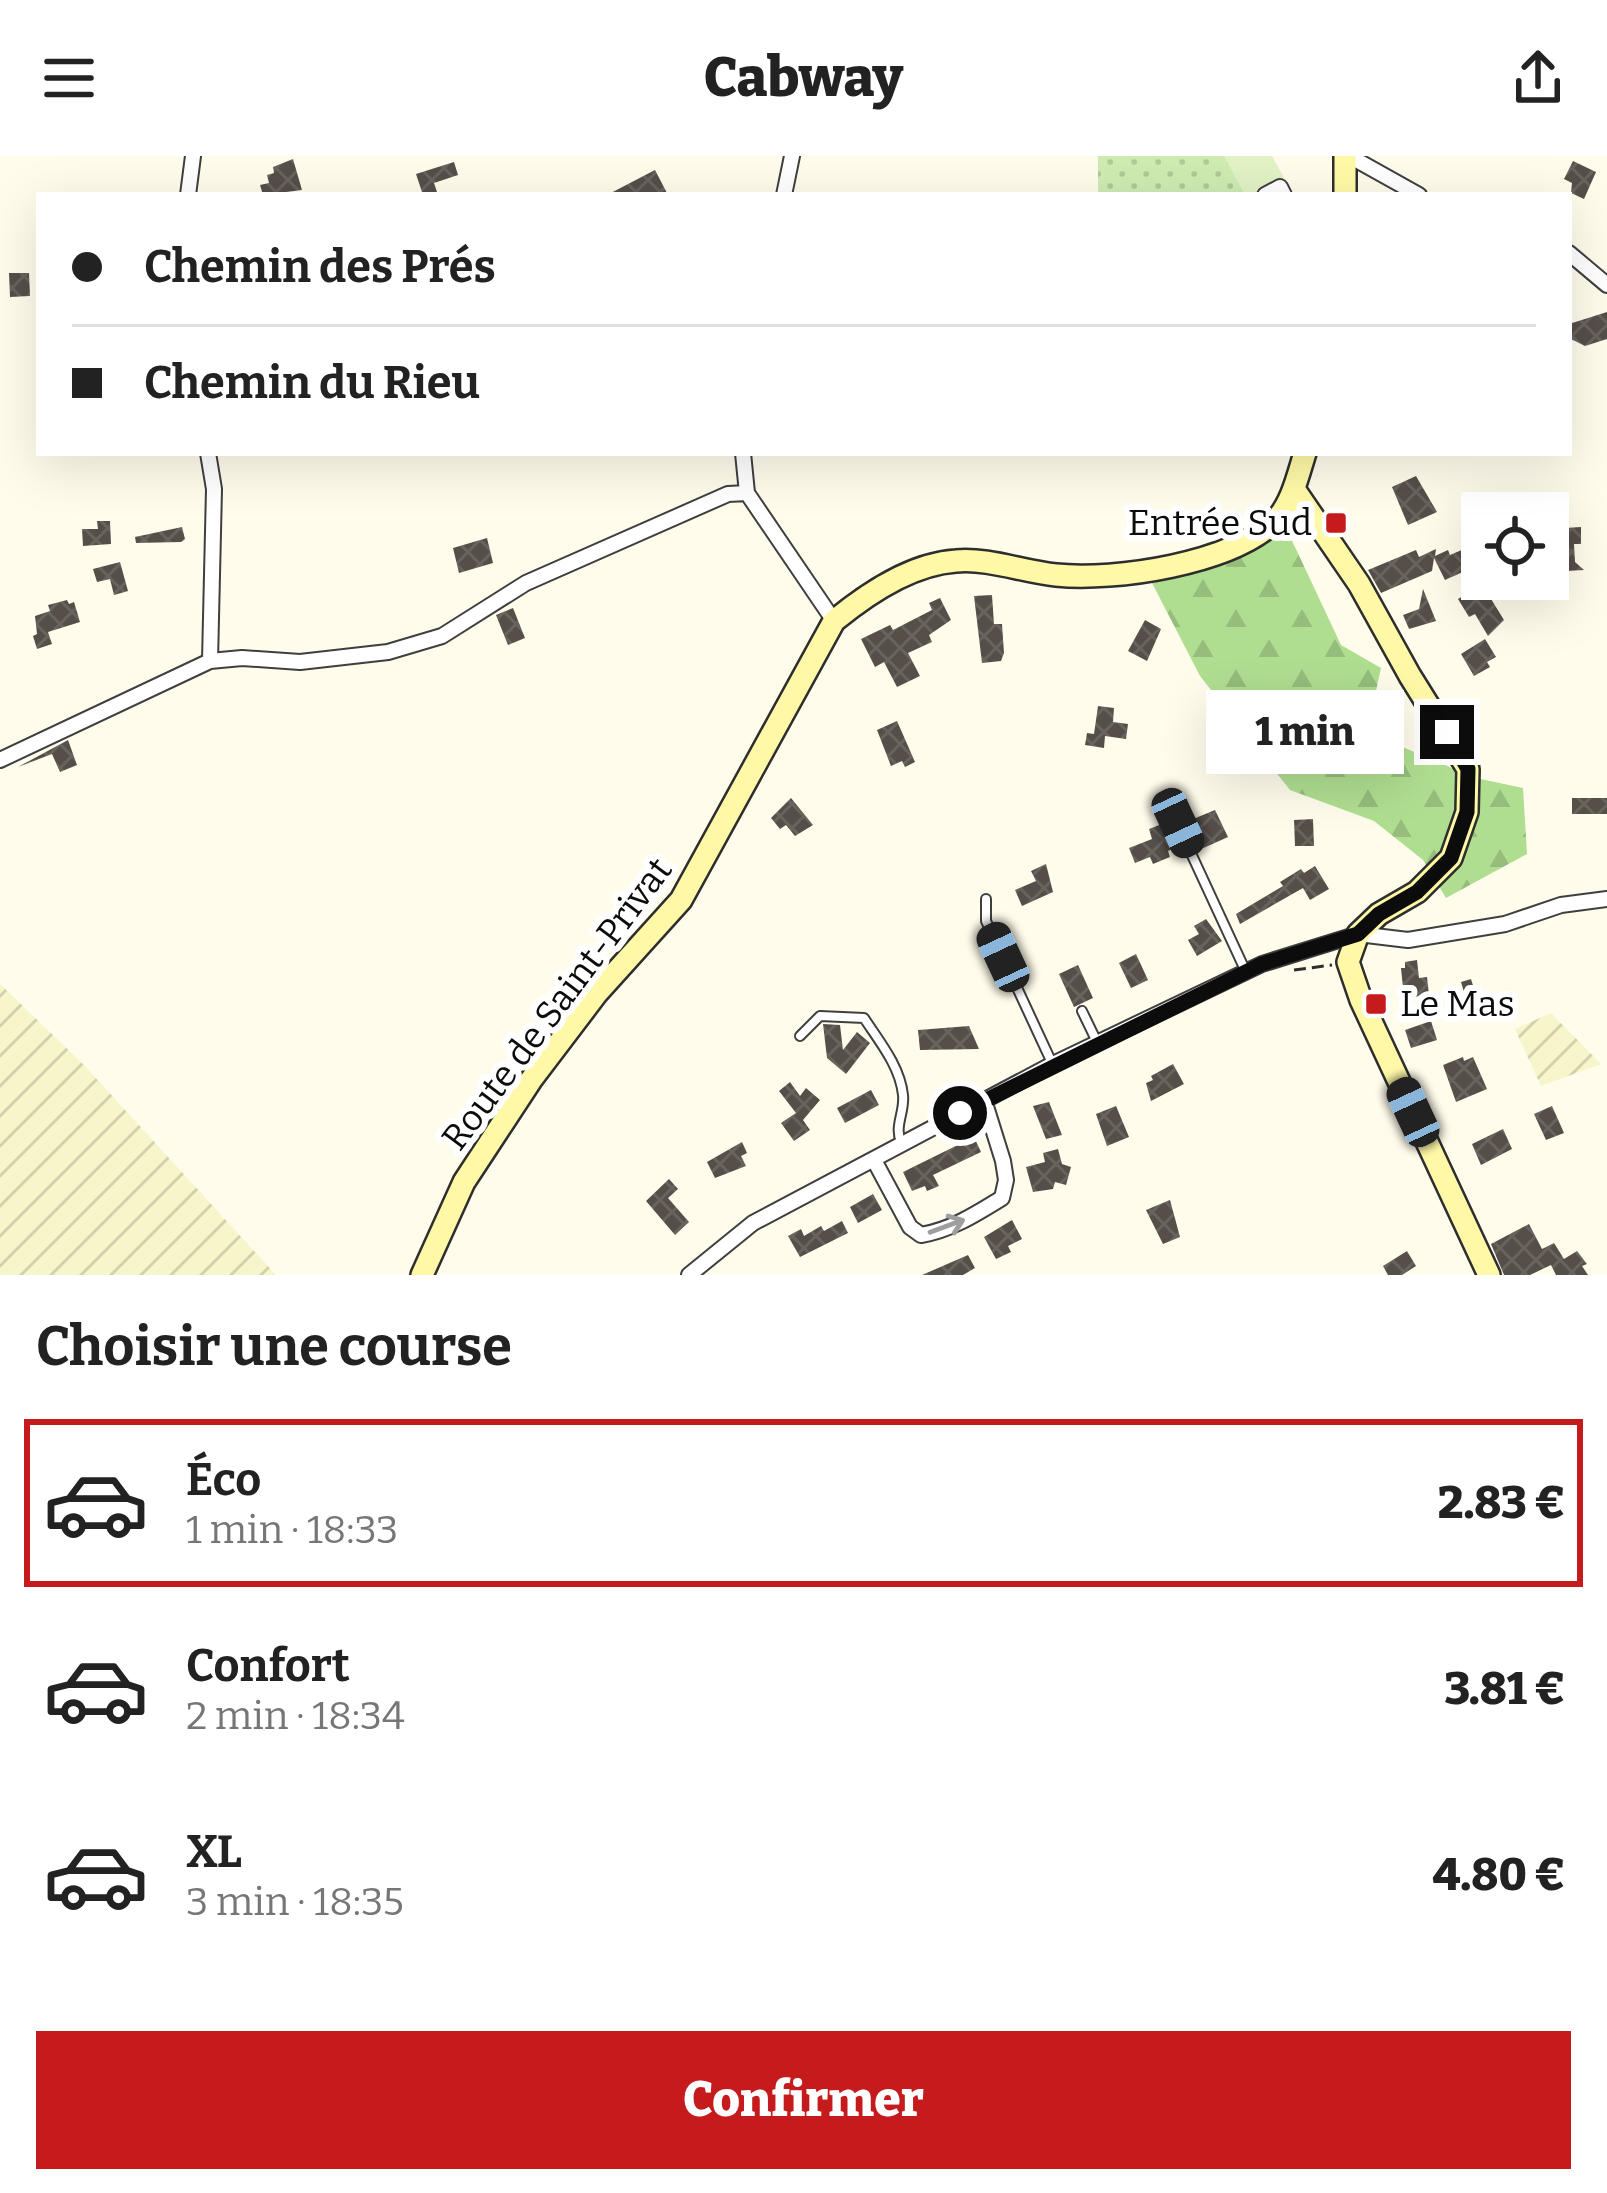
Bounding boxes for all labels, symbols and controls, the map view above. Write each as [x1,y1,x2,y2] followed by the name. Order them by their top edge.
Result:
[36,45,102,111] icon: menu
[1505,45,1571,111] icon: share
[704,46,903,110] text: Cabway
[144,240,496,294] text: Chemin des Prés
[144,356,480,410] text: Chemin du Rieu
[1461,492,1569,600] map controls
[1461,492,1569,600] button: locate
[1128,501,1312,545] place label: Entrée Sud
[1323,510,1349,536] marker: Entrée Sud
[1207,690,1405,774] callout: 1 min
[1420,705,1474,759] route end
[1255,709,1355,755] text: 1 min
[1146,783,1210,863] car
[433,849,681,1159] street label: Route de Saint-Privat
[971,917,1035,997] car
[1400,982,1515,1026] place label: Le Mas
[1363,991,1389,1017] marker: Le Mas
[1381,1072,1445,1152] car
[933,1086,987,1140] route start
[927,1214,964,1236] one-way arrow
[36,1315,512,1379] text: Choisir une course
[42,1449,150,1557] icon: car
[186,1453,261,1507] text: Éco
[1438,1476,1565,1530] text: 2.83 €
[186,1507,398,1553] text: 1 min · 18:33
[42,1635,150,1743] icon: car
[186,1639,350,1693] text: Confort
[1444,1662,1565,1716] text: 3.81 €
[186,1693,405,1739] text: 2 min · 18:34
[42,1821,150,1929] icon: car
[186,1825,242,1879] text: XL
[1432,1848,1565,1902] text: 4.80 €
[186,1879,404,1925] text: 3 min · 18:35
[36,2031,1571,2169] button: Confirmer

